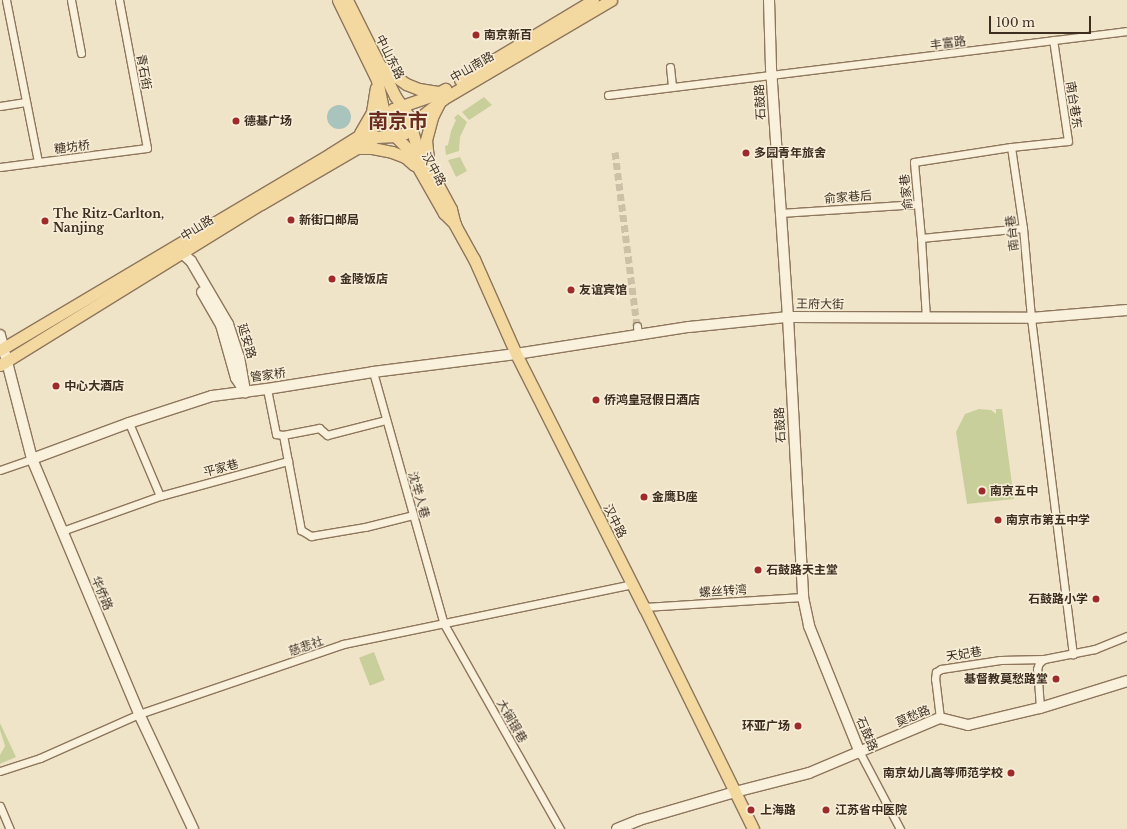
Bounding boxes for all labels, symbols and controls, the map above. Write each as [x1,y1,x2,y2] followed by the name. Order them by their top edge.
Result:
[991,8,1093,34] scale bar
[996,15,1035,30] text: 100 m
[484,28,532,42] place label: 南京新百
[471,30,481,40] marker: 南京新百
[373,32,407,82] street label: 中山东路
[929,34,967,52] street label: 丰富路
[448,49,496,85] street label: 中山南路
[134,53,154,91] street label: 青石街
[1063,80,1085,130] street label: 南台巷东
[752,84,768,120] street label: 石鼓路
[368,109,428,133] district label: 南京市
[244,114,292,128] place label: 德基广场
[231,116,241,126] marker: 德基广场
[53,138,91,156] street label: 糖坊桥
[754,146,826,160] place label: 多园青年旅舍
[741,148,751,158] marker: 多园青年旅舍
[419,150,449,188] street label: 汉中路
[897,173,915,211] street label: 俞家巷
[824,188,872,206] street label: 俞家巷后
[53,207,164,235] place label: The Ritz-Carlton, Nanjing
[178,212,216,244] street label: 中山路
[299,213,359,227] place label: 新街口邮局
[1003,214,1021,252] street label: 南台巷
[286,215,296,225] marker: 新街口邮局
[40,216,50,226] marker: The Ritz-Carlton, Nanjing
[340,272,388,286] place label: 金陵饭店
[327,274,337,284] marker: 金陵饭店
[579,283,627,297] place label: 友谊宾馆
[566,285,576,295] marker: 友谊宾馆
[796,296,844,312] street label: 王府大街
[235,322,259,360] street label: 延安路
[249,365,287,385] street label: 管家桥
[64,379,124,393] place label: 中心大酒店
[51,381,61,391] marker: 中心大酒店
[604,393,700,407] place label: 侨鸿皇冠假日酒店
[591,395,601,405] marker: 侨鸿皇冠假日酒店
[772,407,788,443] street label: 石鼓路
[202,456,240,480] street label: 平家巷
[405,470,433,520] street label: 沈举人巷
[990,484,1038,498] place label: 南京五中
[977,486,987,496] marker: 南京五中
[652,490,698,504] place label: 金鹰B座
[639,492,649,502] marker: 金鹰B座
[600,502,630,540] street label: 汉中路
[1006,513,1090,527] place label: 南京市第五中学
[993,515,1003,525] marker: 南京市第五中学
[766,563,838,577] place label: 石鼓路天主堂
[753,565,763,575] marker: 石鼓路天主堂
[88,574,116,612] street label: 华侨路
[699,582,747,600] street label: 螺丝转湾
[1028,592,1088,606] place label: 石鼓路小学
[1091,594,1101,604] marker: 石鼓路小学
[287,633,325,659] street label: 慈悲社
[945,644,983,664] street label: 天妃巷
[964,672,1048,686] place label: 基督教莫愁路堂
[1051,674,1061,684] marker: 基督教莫愁路堂
[494,697,530,745] street label: 大锏银巷
[894,702,932,730] street label: 莫愁路
[853,715,881,753] street label: 石鼓路
[742,719,790,733] place label: 环亚广场
[793,721,803,731] marker: 环亚广场
[883,766,1003,780] place label: 南京幼儿高等师范学校
[1006,768,1016,778] marker: 南京幼儿高等师范学校
[760,803,796,817] place label: 上海路
[835,803,907,817] place label: 江苏省中医院
[745,804,757,816] marker: 上海路
[820,804,832,816] marker: 江苏省中医院

